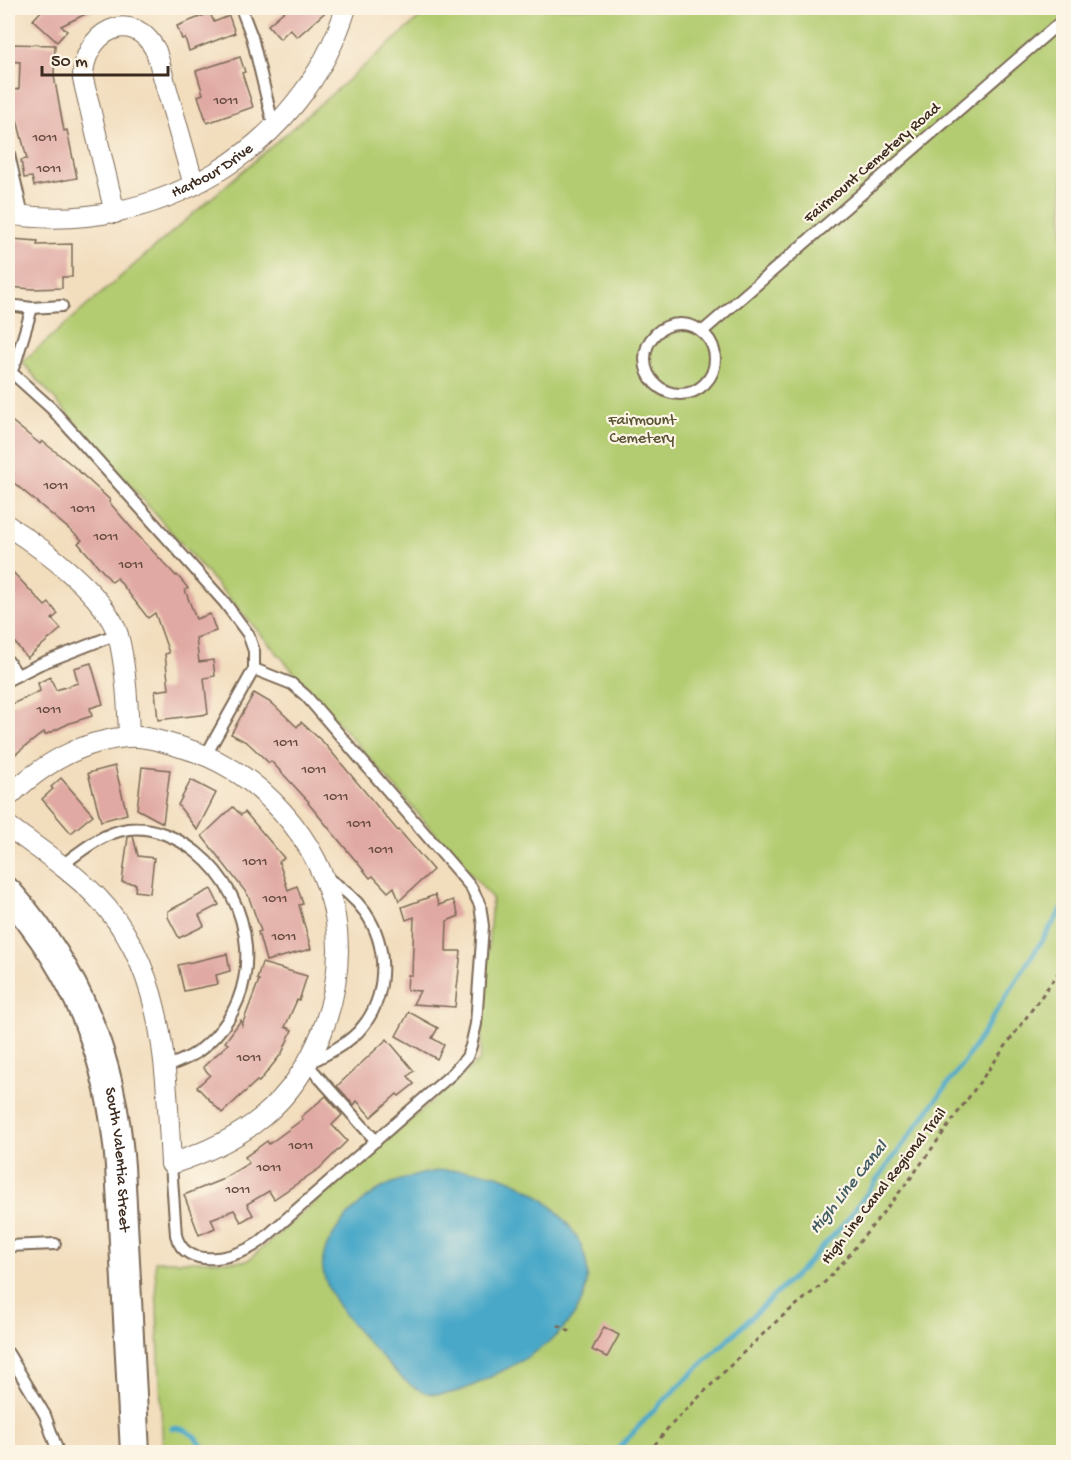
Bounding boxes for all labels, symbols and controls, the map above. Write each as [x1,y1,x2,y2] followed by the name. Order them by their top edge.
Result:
[42,39,168,77] scale bar
[51,52,88,73] text: 50 m
[213,93,238,110] house number: 1011
[800,98,946,229] street label: Fairmount Cemetery Road
[32,130,57,147] house number: 1011
[169,139,258,203] street label: Harbour Drive
[36,161,61,178] house number: 1011
[607,412,677,449] park label: Fairmount Cemetery
[43,478,68,495] house number: 1011
[70,501,95,518] house number: 1011
[93,529,118,546] house number: 1011
[118,557,143,574] house number: 1011
[36,702,61,719] house number: 1011
[273,735,298,752] house number: 1011
[301,762,326,779] house number: 1011
[323,789,348,806] house number: 1011
[346,816,371,833] house number: 1011
[368,842,393,859] house number: 1011
[242,854,267,871] house number: 1011
[262,891,287,908] house number: 1011
[271,929,296,946] house number: 1011
[236,1050,261,1067] house number: 1011
[99,1086,133,1233] street label: South Valentia Street
[818,1105,952,1269] street label: High Line Canal Regional Trail
[805,1137,893,1239] water label: High Line Canal
[288,1138,313,1155] house number: 1011
[256,1160,281,1177] house number: 1011
[225,1182,250,1199] house number: 1011

